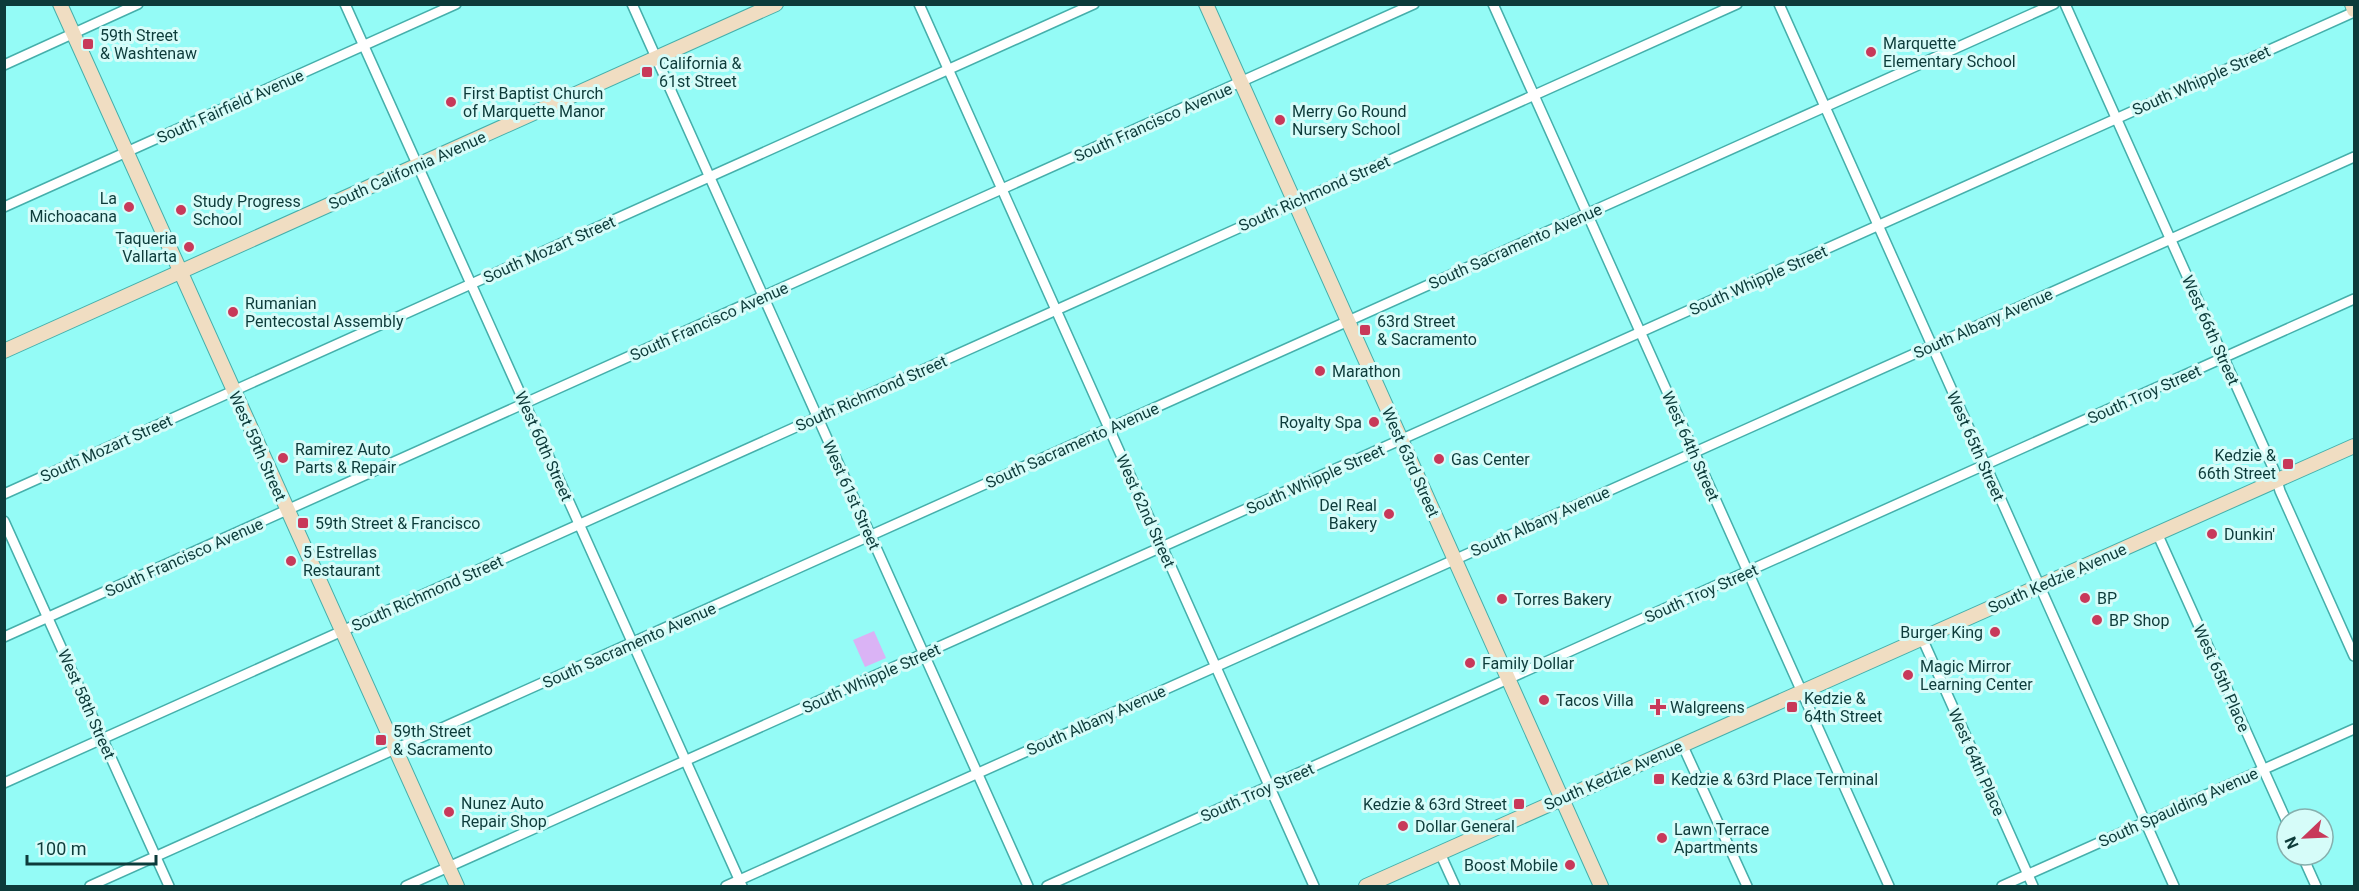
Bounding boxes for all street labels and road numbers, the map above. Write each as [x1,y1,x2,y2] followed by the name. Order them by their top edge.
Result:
[2129,41,2273,119] street label: South Whipple Street
[154,66,307,147] street label: South Fairfield Avenue
[1071,79,1235,166] street label: South Francisco Avenue
[326,127,489,214] street label: South California Avenue
[1236,152,1393,235] street label: South Richmond Street
[1426,200,1605,293] street label: South Sacramento Avenue
[480,212,618,287] street label: South Mozart Street
[1686,241,1830,319] street label: South Whipple Street
[2178,272,2243,388] street label: West 66th Street
[627,278,791,365] street label: South Francisco Avenue
[1911,284,2056,363] street label: South Albany Avenue
[793,352,950,435] street label: South Richmond Street
[2085,361,2204,428] street label: South Troy Street
[225,388,290,504] street label: West 59th Street
[511,388,576,504] street label: West 60th Street
[1658,388,1723,504] street label: West 64th Street
[1943,388,2008,504] street label: West 65th Street
[983,399,1162,492] street label: South Sacramento Avenue
[1378,404,1443,520] street label: West 63rd Street
[37,411,175,486] street label: South Mozart Street
[819,438,884,553] street label: West 61st Street
[1243,440,1387,518] street label: South Whipple Street
[1112,452,1179,571] street label: West 62nd Street
[1468,482,1613,561] street label: South Albany Avenue
[102,514,266,601] street label: South Francisco Avenue
[1985,539,2129,618] street label: South Kedzie Avenue
[349,552,506,635] street label: South Richmond Street
[1642,560,1761,627] street label: South Troy Street
[540,599,719,692] street label: South Sacramento Avenue
[2189,622,2254,735] street label: West 65th Place
[799,639,943,717] street label: South Whipple Street
[54,646,119,762] street label: West 58th Street
[1024,681,1169,760] street label: South Albany Avenue
[1944,706,2009,819] street label: West 64th Place
[1541,736,1685,815] street label: South Kedzie Avenue
[1198,759,1317,826] street label: South Troy Street
[2096,764,2261,851] street label: South Spaulding Avenue

